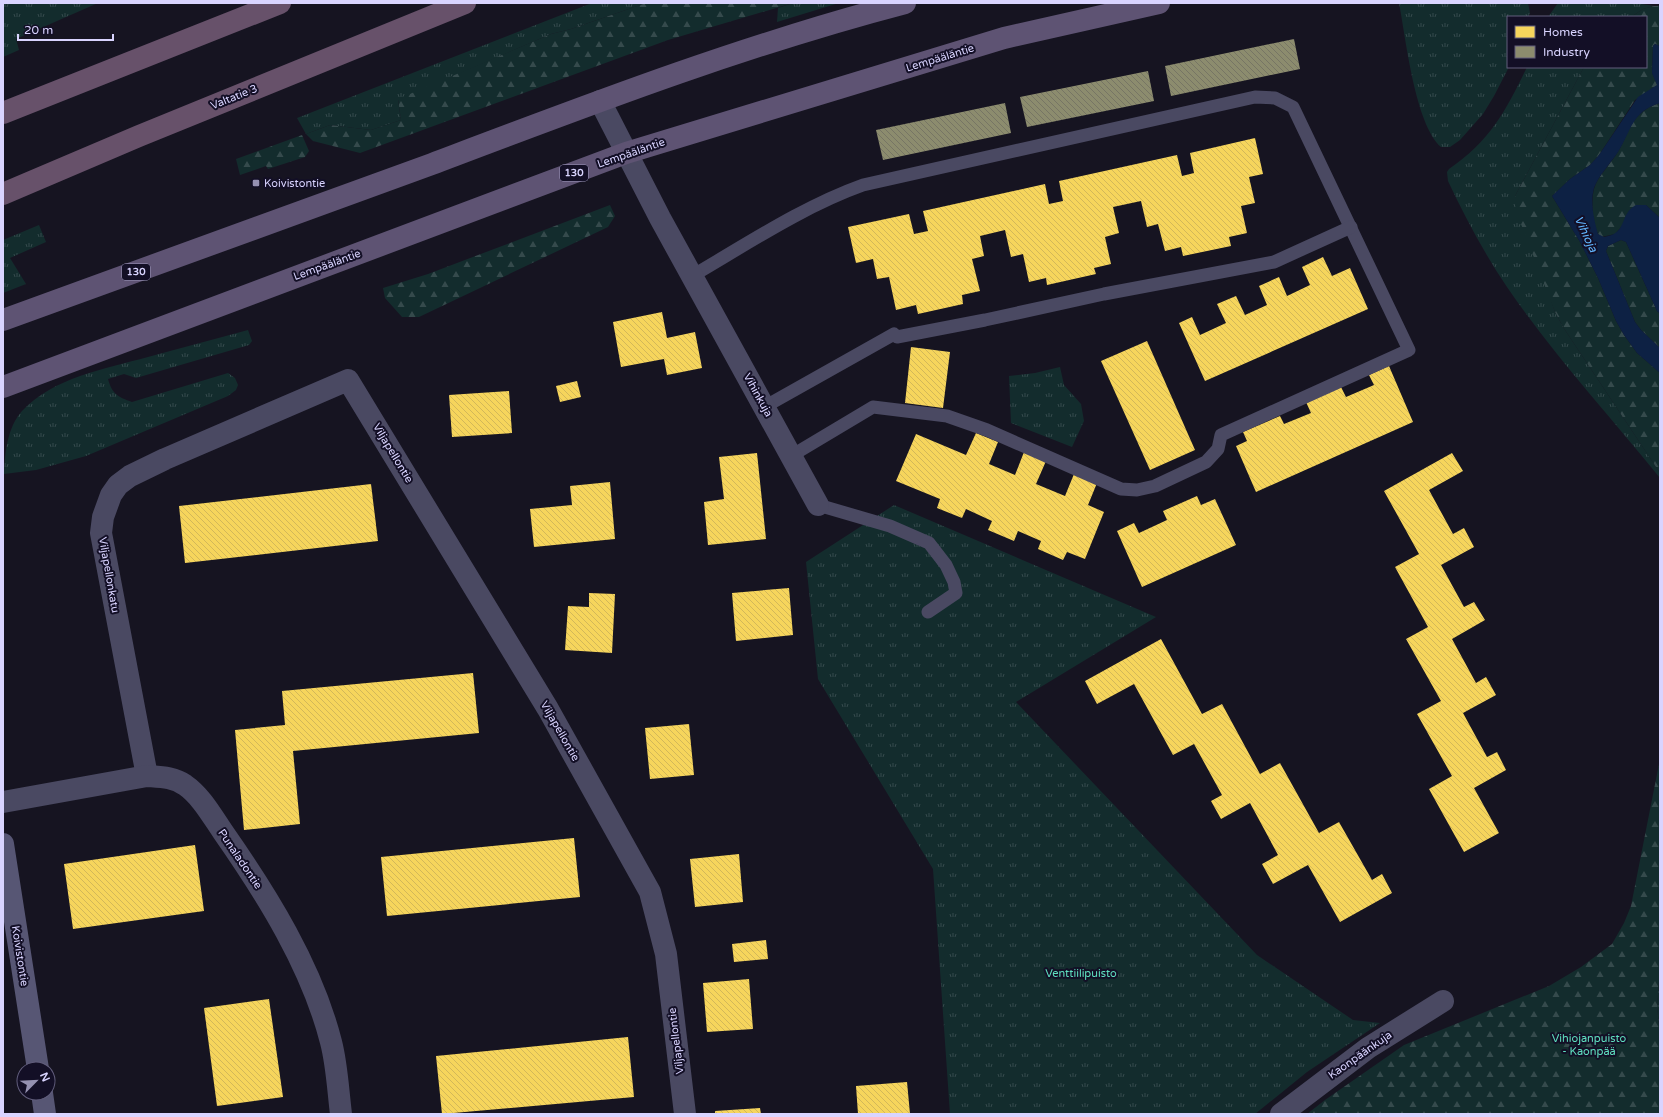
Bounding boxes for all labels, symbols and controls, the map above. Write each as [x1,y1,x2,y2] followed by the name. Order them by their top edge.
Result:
[18,16,113,42] scale bar
[1507,16,1647,68] legend
[24,23,53,37] text: 20 m
[1543,25,1583,39] text: Homes
[904,41,976,75] street label: Lempääläntie
[1543,45,1590,59] text: Industry
[209,82,259,112] street label: Valtatie 3
[595,135,667,171] street label: Lempääläntie
[560,165,588,181] road number: 130
[264,177,325,190] place label: Koivistontie
[251,178,261,188] marker: Koivistontie
[1572,214,1601,255] water label: Vihioja
[292,247,362,283] street label: Lempääläntie
[122,264,150,280] road number: 130
[741,371,775,419] street label: Vihinkuja
[370,421,416,485] street label: Viljapellontie
[96,536,122,614] street label: Viljapellonkatu
[538,699,582,763] street label: Viljapellontie
[215,827,265,891] street label: Punaladontie
[9,925,31,987] street label: Koivistontie
[1045,967,1117,980] park label: Venttiilipuisto
[665,1007,687,1075] street label: Viljapellontie
[1326,1028,1394,1082] street label: Kaonpäänkuja
[1552,1032,1627,1058] park label: Vihiojanpuisto - Kaonpää
[16,1061,56,1101] north arrow
[37,1070,52,1084] text: N

